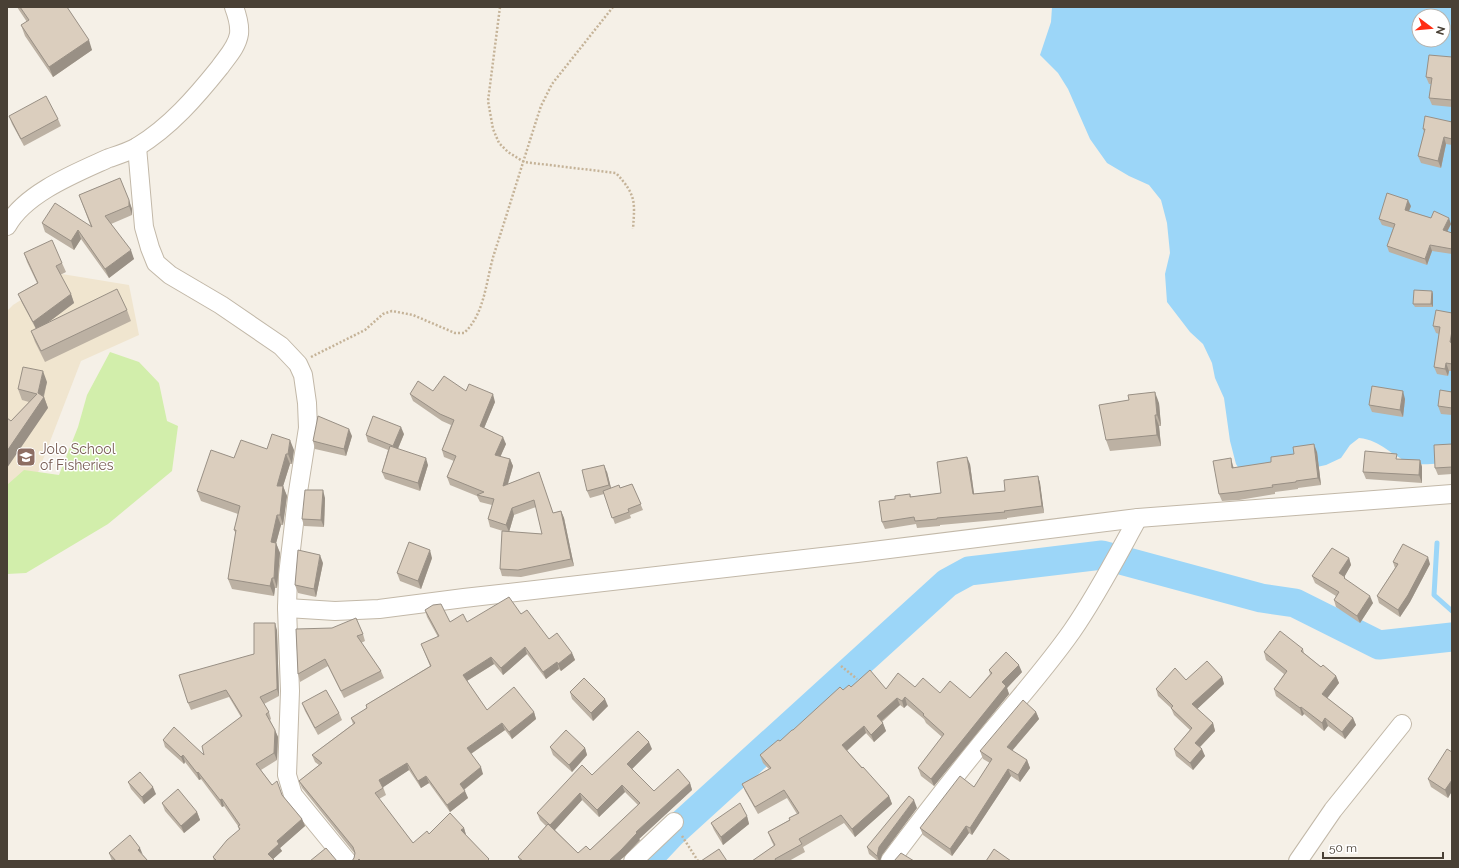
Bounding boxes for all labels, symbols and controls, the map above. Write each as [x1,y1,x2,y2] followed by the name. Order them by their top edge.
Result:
[1411,8,1451,48] north arrow
[1433,25,1448,36] text: N
[40,441,116,473] place label: Jolo School of Fisheries
[15,446,37,468] school or university icon: Jolo School of Fisheries
[1323,834,1443,860] scale bar
[1329,841,1357,855] text: 50 m

